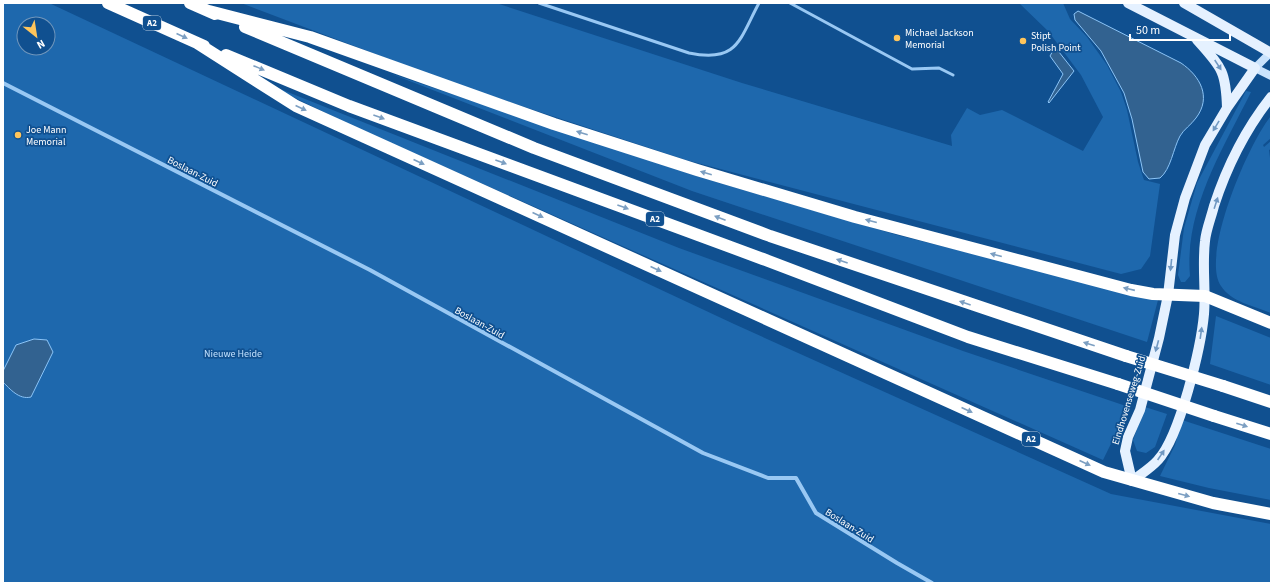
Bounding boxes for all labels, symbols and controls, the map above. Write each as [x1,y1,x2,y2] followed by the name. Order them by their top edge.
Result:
[16,16,56,56] north arrow
[143,16,161,30] road number: A2
[1130,16,1230,42] scale bar
[1136,22,1160,39] text: 50 m
[905,26,974,52] place label: Michael Jackson Memorial
[1031,29,1081,55] place label: Stipt Polish Point
[176,33,187,39] one-way arrow
[892,33,902,43] marker: Michael Jackson Memorial
[34,36,48,53] text: N
[1018,36,1028,46] marker: Stipt Polish Point
[1214,60,1222,71] one-way arrow
[253,66,265,72] one-way arrow
[295,105,306,111] one-way arrow
[374,114,386,120] one-way arrow
[1212,120,1219,132] one-way arrow
[26,123,66,149] place label: Joe Mann Memorial
[13,130,23,140] marker: Joe Mann Memorial
[576,130,588,136] one-way arrow
[165,153,220,191] street label: Boslaan-Zuid
[414,159,425,165] one-way arrow
[496,159,508,165] one-way arrow
[700,170,712,176] one-way arrow
[1213,196,1219,208] one-way arrow
[618,204,630,210] one-way arrow
[646,212,664,226] road number: A2
[532,213,544,219] one-way arrow
[713,214,725,220] one-way arrow
[865,218,877,224] one-way arrow
[990,252,1002,258] one-way arrow
[836,258,848,264] one-way arrow
[1168,259,1174,271] one-way arrow
[650,266,662,272] one-way arrow
[1123,286,1135,292] one-way arrow
[959,300,971,306] one-way arrow
[452,303,507,342] street label: Boslaan-Zuid
[1198,327,1204,339] one-way arrow
[1082,341,1094,347] one-way arrow
[1154,341,1160,353] one-way arrow
[204,347,262,361] park label: Nieuwe Heide
[1109,354,1149,447] street label: Eindhovenseweg-Zuid
[961,407,972,413] one-way arrow
[1237,422,1249,428] one-way arrow
[1022,432,1040,446] road number: A2
[1157,450,1165,461] one-way arrow
[1080,460,1091,466] one-way arrow
[1178,492,1190,498] one-way arrow
[822,505,877,546] street label: Boslaan-Zuid

